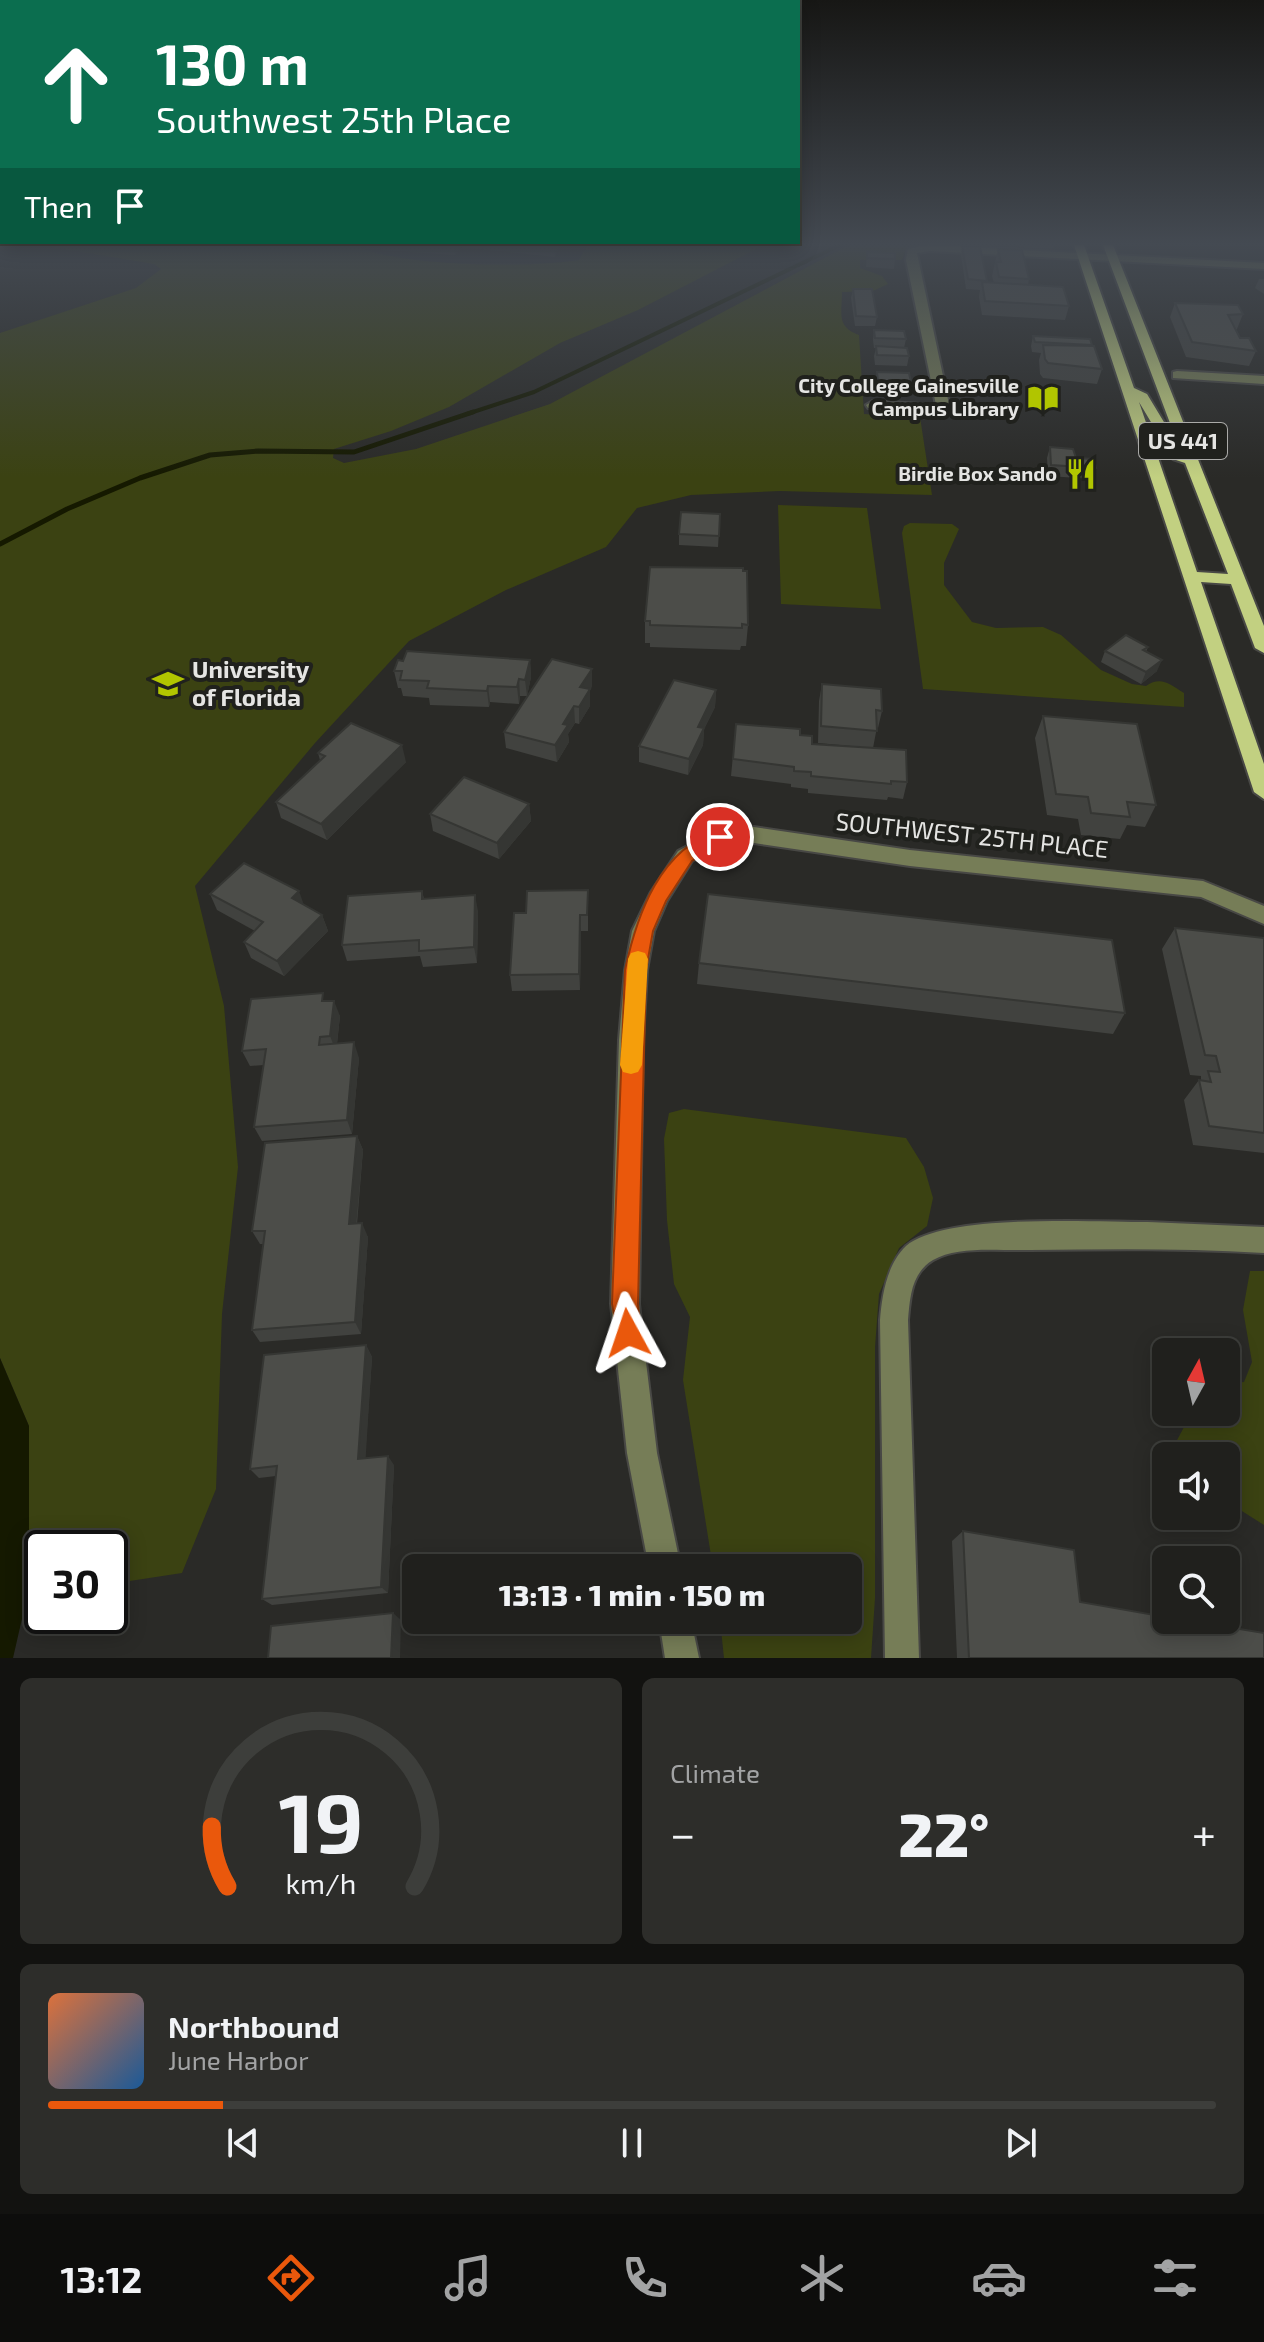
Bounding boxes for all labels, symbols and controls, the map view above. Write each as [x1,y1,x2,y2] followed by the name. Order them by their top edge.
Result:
[156,29,309,96] text: 130 m
[24,32,128,136] icon: ahead
[156,97,511,140] text: Southwest 25th Place
[108,184,152,228] icon: arrive
[24,188,92,224] text: Then
[798,373,1020,421] place label: City College Gainesville Campus Library
[1026,381,1060,415] library icon: City College Gainesville Campus Library
[1139,423,1227,459] road number: US 441
[1064,457,1098,491] restaurant icon: Birdie Box Sando
[898,461,1057,485] place label: Birdie Box Sando
[192,654,310,711] place label: University of Florida
[151,667,185,701] school or university icon: University of Florida
[686,803,754,871] pin
[834,806,1110,863] street label: SOUTHWEST 25TH PLACE
[698,815,742,859] icon: arrive
[586,1291,670,1375] position arrow
[1152,1338,1240,1426] north arrow
[1152,1338,1240,1634] map controls
[1152,1442,1240,1530] button: sound
[24,1530,128,1634] speed limit sign: 30
[1152,1546,1240,1634] button: search
[499,1576,765,1612] text: 13:13 · 1 min · 150 m
[670,1757,760,1788] text: Climate
[278,1770,364,1870] text: 19
[898,1797,989,1869] text: 22°
[670,1806,696,1859] text: −
[1192,1806,1216,1859] text: +
[286,1865,356,1900] text: km/h
[168,2008,340,2044] text: Northbound
[168,2044,309,2075] text: June Harbor
[221,2121,265,2165] icon: previous
[610,2121,654,2165] icon: pause
[999,2121,1043,2165] icon: next
[263,2250,319,2306] icon: directions
[440,2250,496,2306] icon: music
[617,2250,673,2306] icon: phone
[794,2250,850,2306] icon: climate
[971,2250,1027,2306] icon: car
[1147,2250,1203,2306] icon: filters
[60,2257,142,2300] text: 13:12

